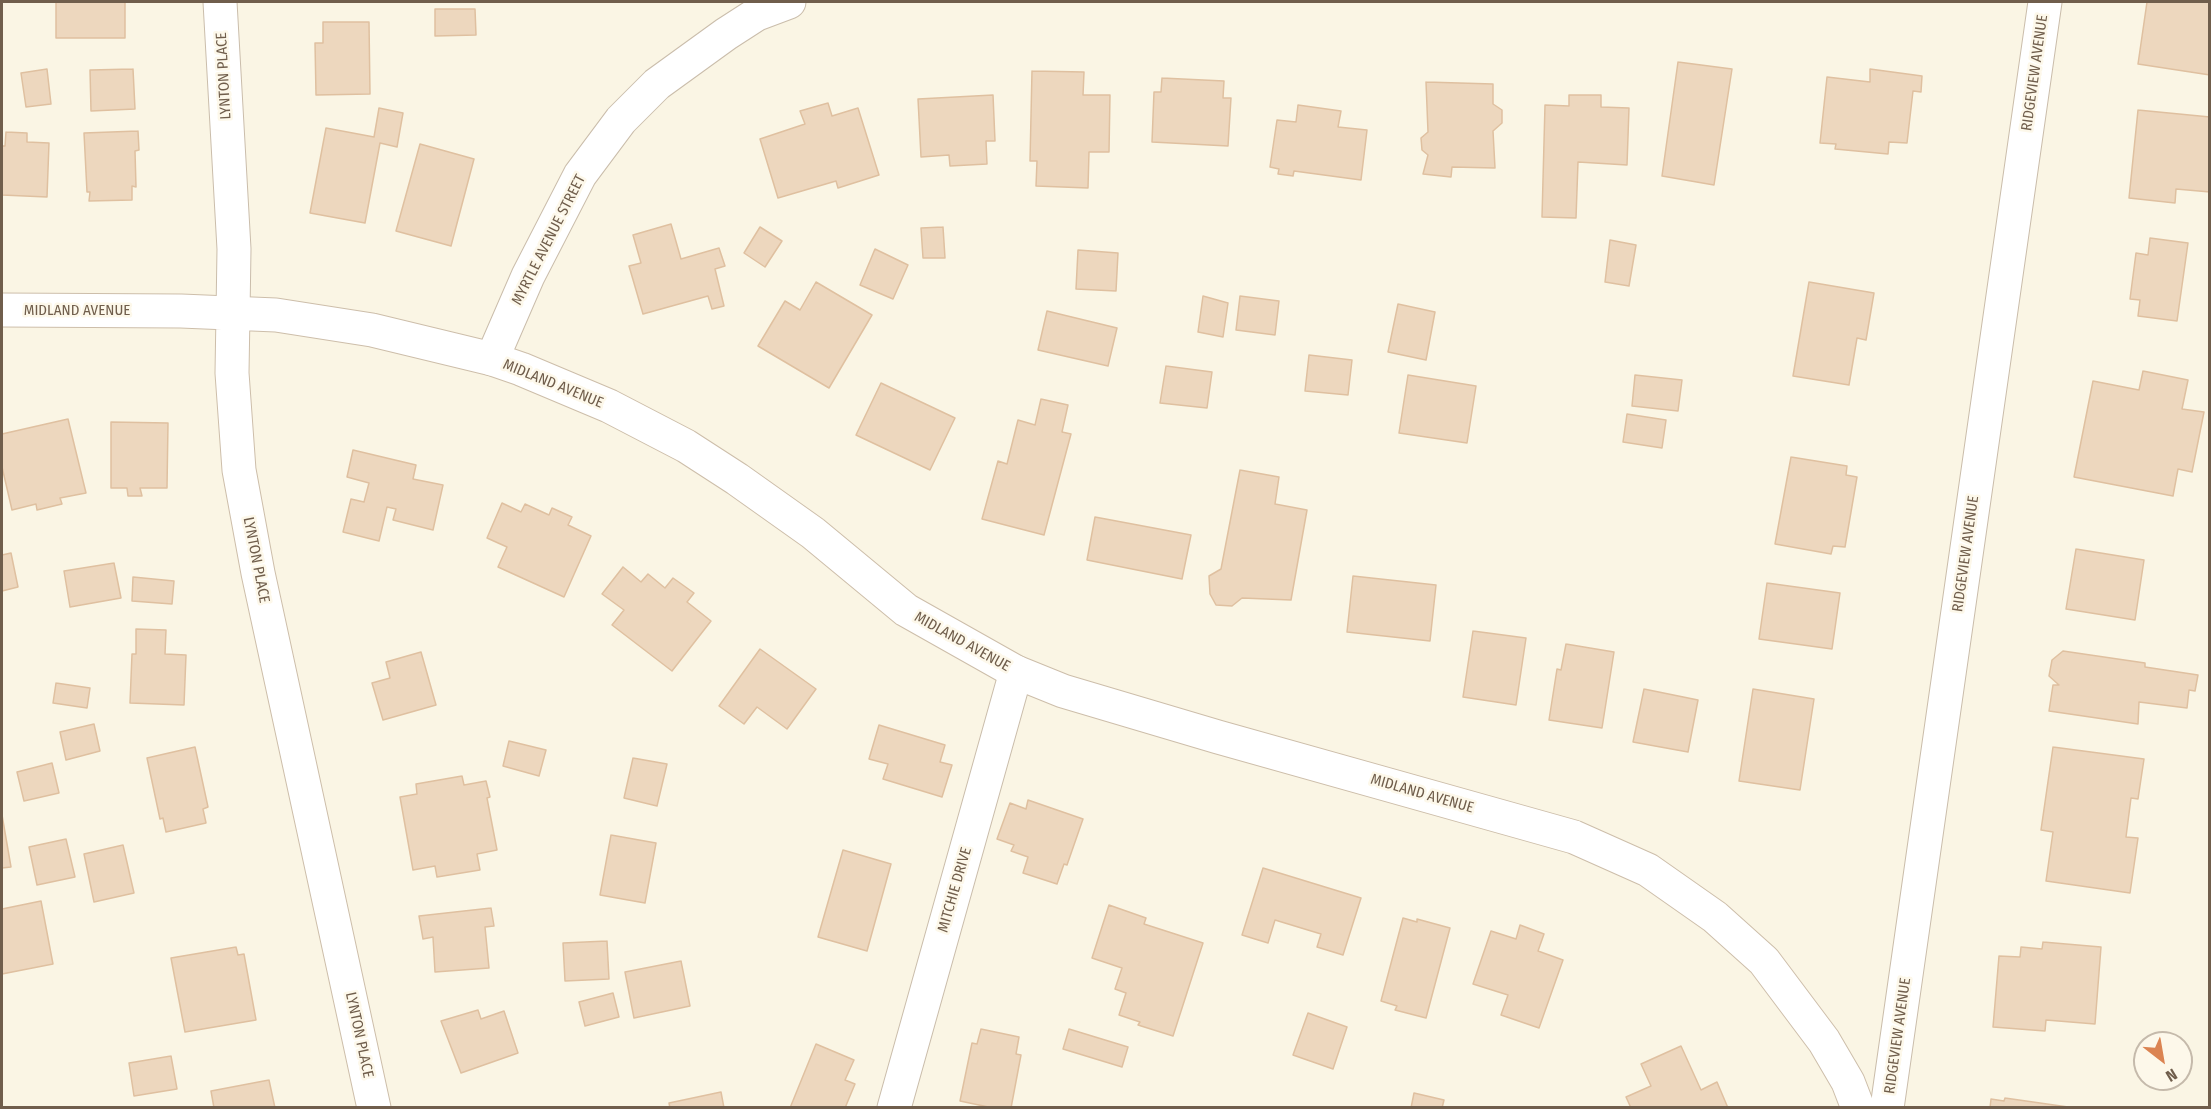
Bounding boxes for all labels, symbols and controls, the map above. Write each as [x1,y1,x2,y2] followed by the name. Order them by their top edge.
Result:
[2018,14,2052,132] street label: RIDGEVIEW AVENUE
[213,32,235,120] street label: LYNTON PLACE
[508,172,590,308] street label: MYRTLE AVENUE STREET
[24,302,130,320] street label: MIDLAND AVENUE
[500,356,606,412] street label: MIDLAND AVENUE
[1949,495,1983,613] street label: RIDGEVIEW AVENUE
[239,515,273,605] street label: LYNTON PLACE
[911,608,1013,676] street label: MIDLAND AVENUE
[1368,771,1476,817] street label: MIDLAND AVENUE
[934,845,976,935] street label: MITCHIE DRIVE
[1881,977,1915,1095] street label: RIDGEVIEW AVENUE
[341,990,377,1080] street label: LYNTON PLACE
[2133,1031,2193,1091] north arrow
[2162,1065,2181,1086] text: N

